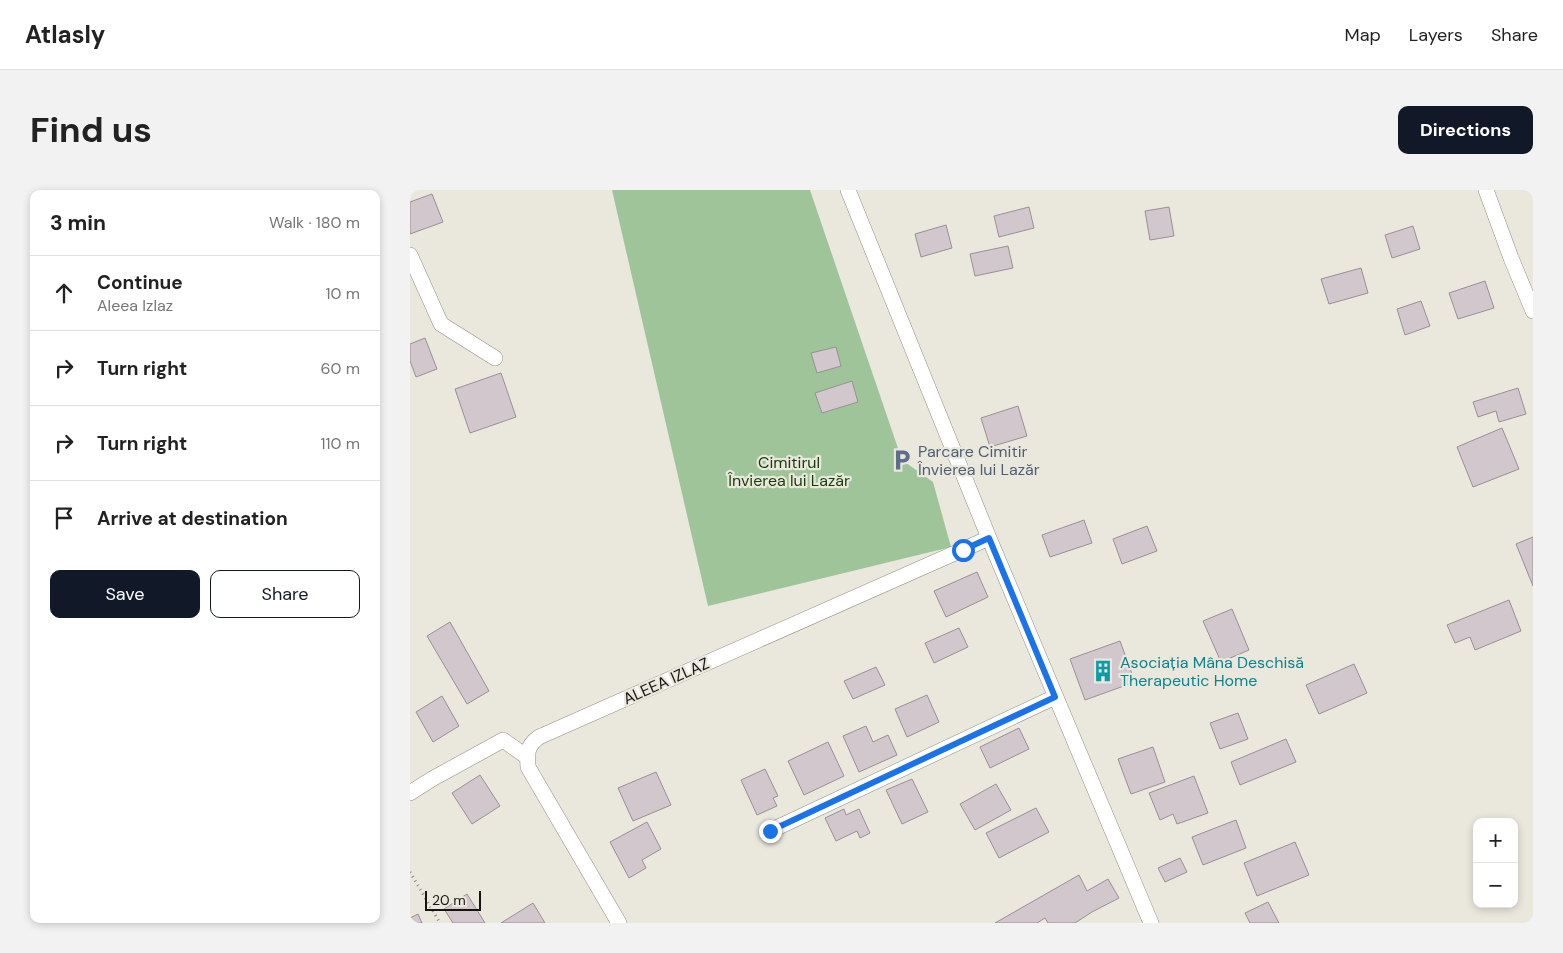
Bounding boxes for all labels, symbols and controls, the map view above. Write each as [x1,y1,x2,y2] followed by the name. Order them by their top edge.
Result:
[25,19,105,50] text: Atlasly
[1345,23,1381,47] text: Map
[1409,23,1463,47] text: Layers
[1491,23,1538,47] text: Share
[1398,106,1533,154] button: Directions
[30,107,152,153] text: Find us
[50,209,106,237] text: 3 min
[269,212,360,233] text: Walk · 180 m
[97,270,183,295] text: Continue
[50,279,78,307] icon: ahead
[326,283,360,304] text: 10 m
[97,295,173,316] text: Aleea Izlaz
[50,354,78,382] icon: right
[97,356,187,381] text: Turn right
[320,358,360,379] text: 60 m
[50,429,78,457] icon: right
[97,431,187,456] text: Turn right
[321,433,360,454] text: 110 m
[917,441,1040,480] place label: Parcare Cimitir Învierea lui Lazăr
[889,447,915,473] parking icon: Parcare Cimitir Învierea lui Lazăr
[727,452,850,491] park label: Cimitirul Învierea lui Lazăr
[50,504,78,532] icon: arrive
[97,506,288,531] text: Arrive at destination
[952,539,975,562] route start
[50,570,200,618] button: Save
[210,570,360,618] button: Share
[1120,652,1304,691] place label: Asociația Mâna Deschisă Therapeutic Home
[620,653,712,709] street label: ALEEA IZLAZ
[1090,658,1116,684] building icon: Asociația Mâna Deschisă Therapeutic Home
[1473,818,1518,908] map controls
[1473,818,1518,863] button: +
[759,820,782,843] route end
[1473,863,1518,908] button: −
[425,888,481,911] scale bar
[432,891,466,909] text: 20 m

